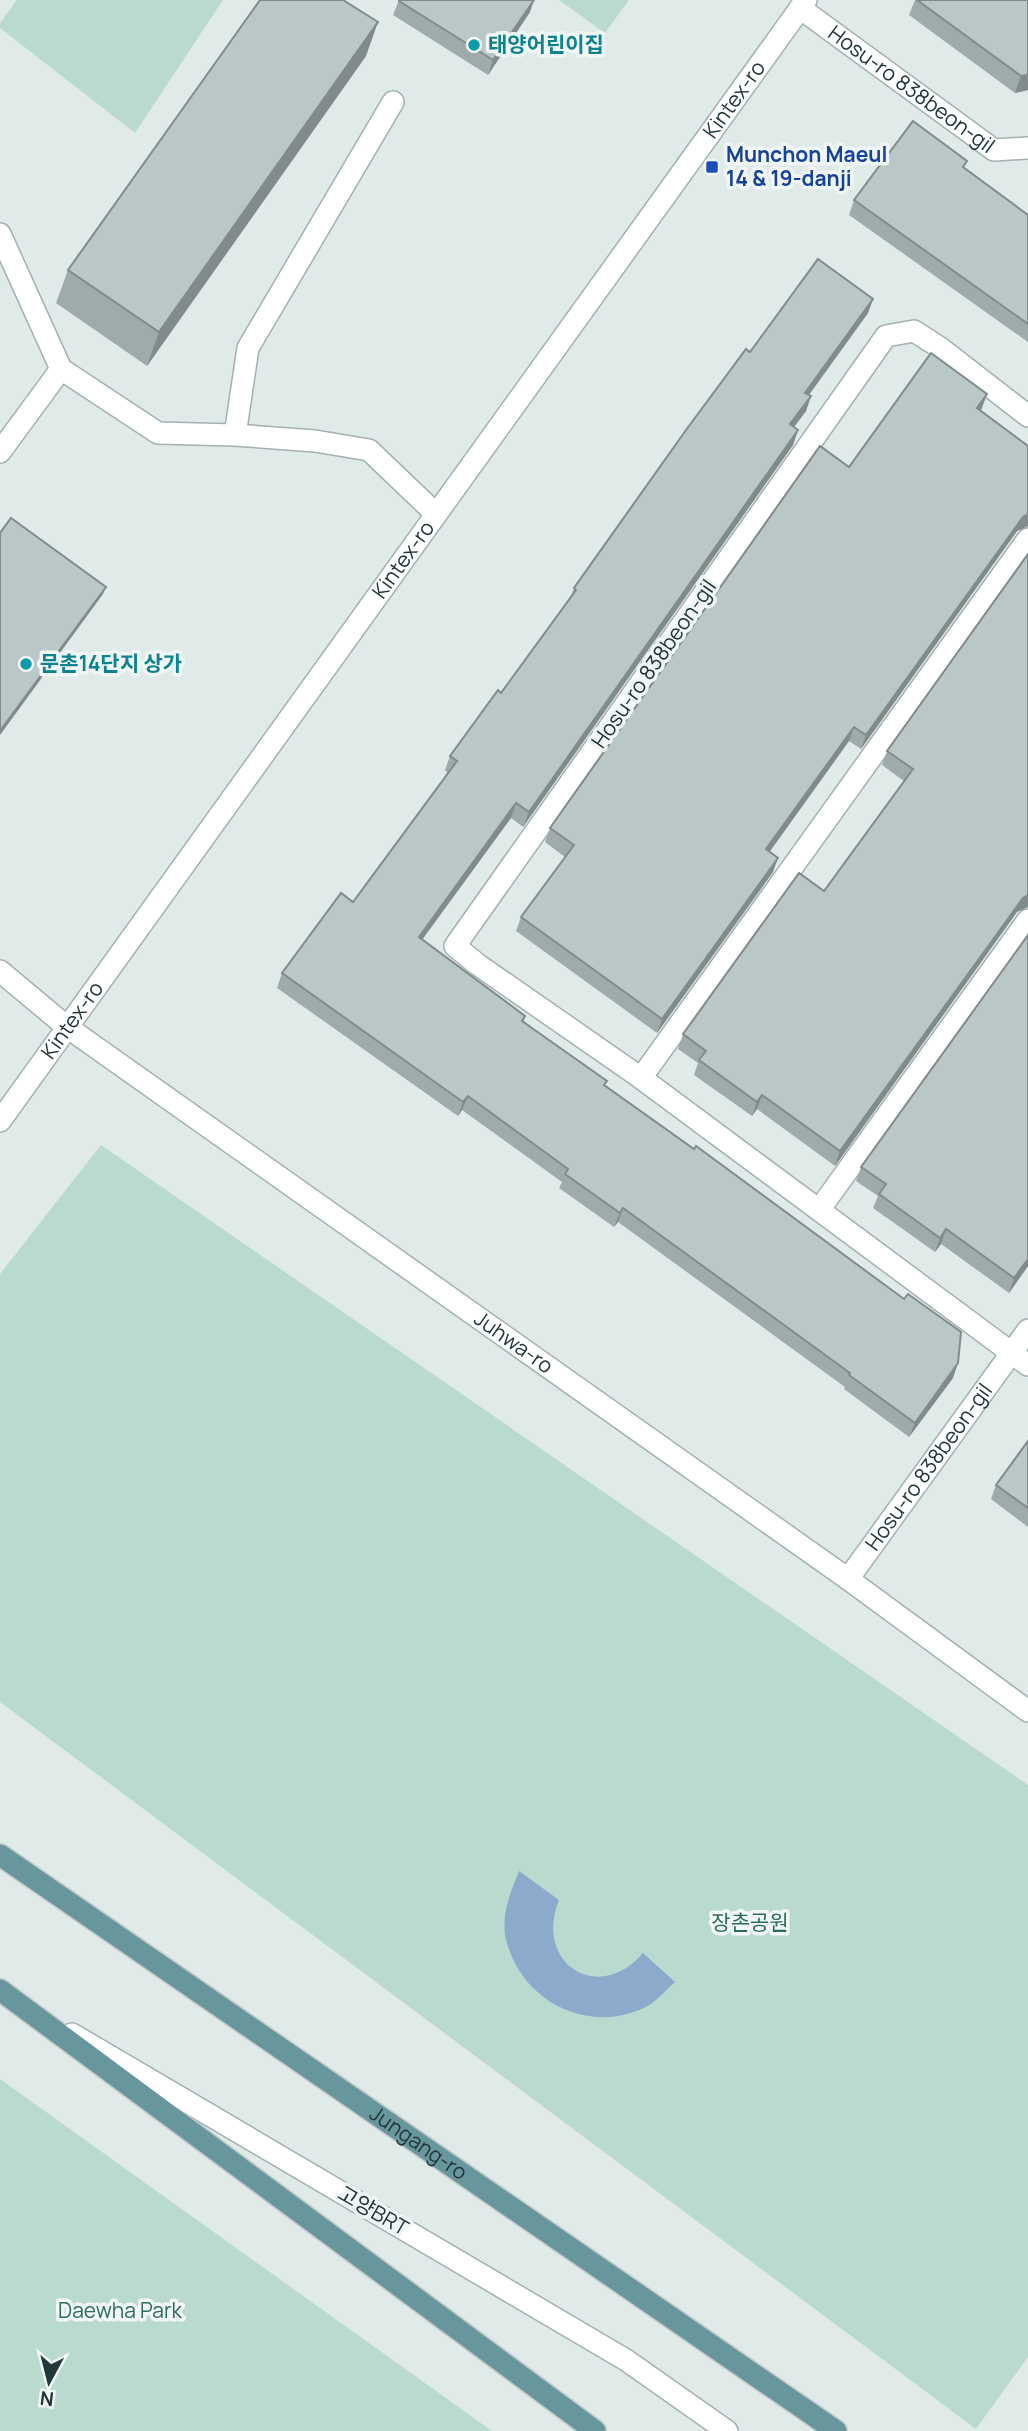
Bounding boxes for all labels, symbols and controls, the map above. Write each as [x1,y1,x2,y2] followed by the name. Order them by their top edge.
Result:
[823,18,1001,159] street label: Hosu-ro 838beon-gil
[488,30,604,58] place label: 태양어린이집
[466,37,482,53] marker: 태양어린이집
[696,55,771,143] street label: Kintex-ro
[726,140,887,192] place label: Munchon Maeul 14 & 19-danji
[704,159,720,175] marker: Munchon Maeul 14 & 19-danji
[365,515,440,604] street label: Kintex-ro
[584,574,722,753] street label: Hosu-ro 838beon-gil
[40,649,182,677] place label: 문촌14단지 상가
[18,656,34,672] marker: 문촌14단지 상가
[34,975,109,1064] street label: Kintex-ro
[469,1304,559,1379] street label: Juhwa-ro
[858,1377,998,1556] street label: Hosu-ro 838beon-gil
[711,1908,789,1936] park label: 장촌공원
[365,2099,473,2186] street label: Jungang-ro
[333,2179,414,2242] street label: 고양BRT
[58,2296,183,2324] park label: Daewha Park
[14,2347,84,2417] north arrow
[39,2385,55,2413] text: N

